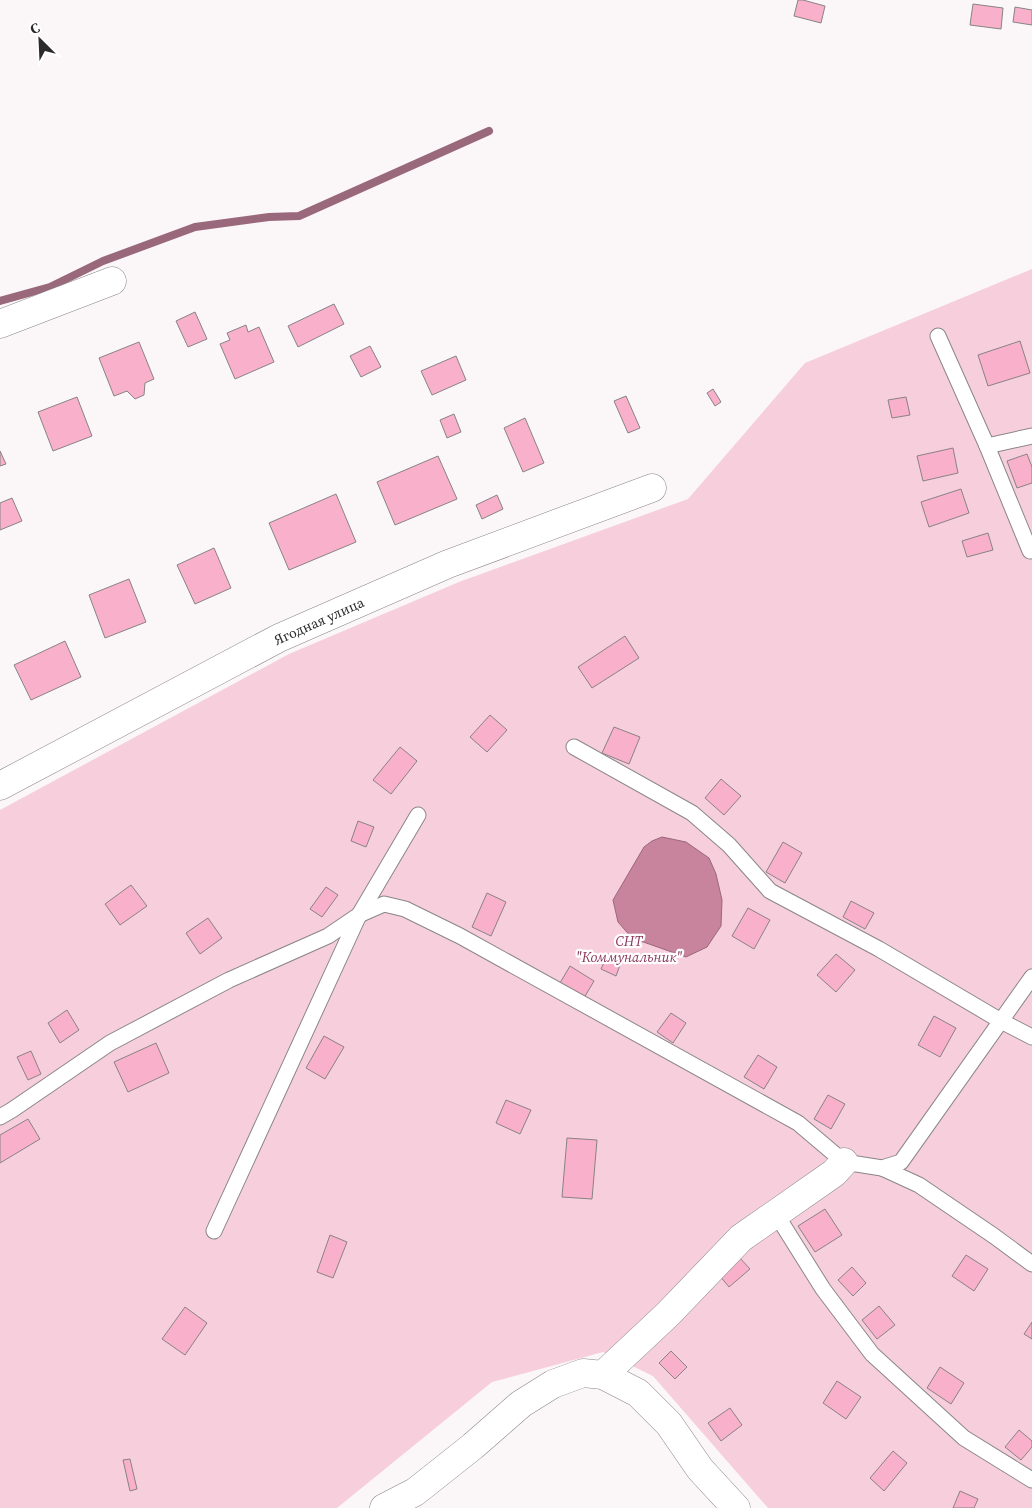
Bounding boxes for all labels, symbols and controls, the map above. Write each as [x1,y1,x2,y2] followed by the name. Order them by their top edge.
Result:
[15,15,65,65] north arrow
[27,17,43,39] text: С
[271,592,368,650] street label: Ягодная улица
[576,931,682,967] park label: СНТ "Коммунальник"

